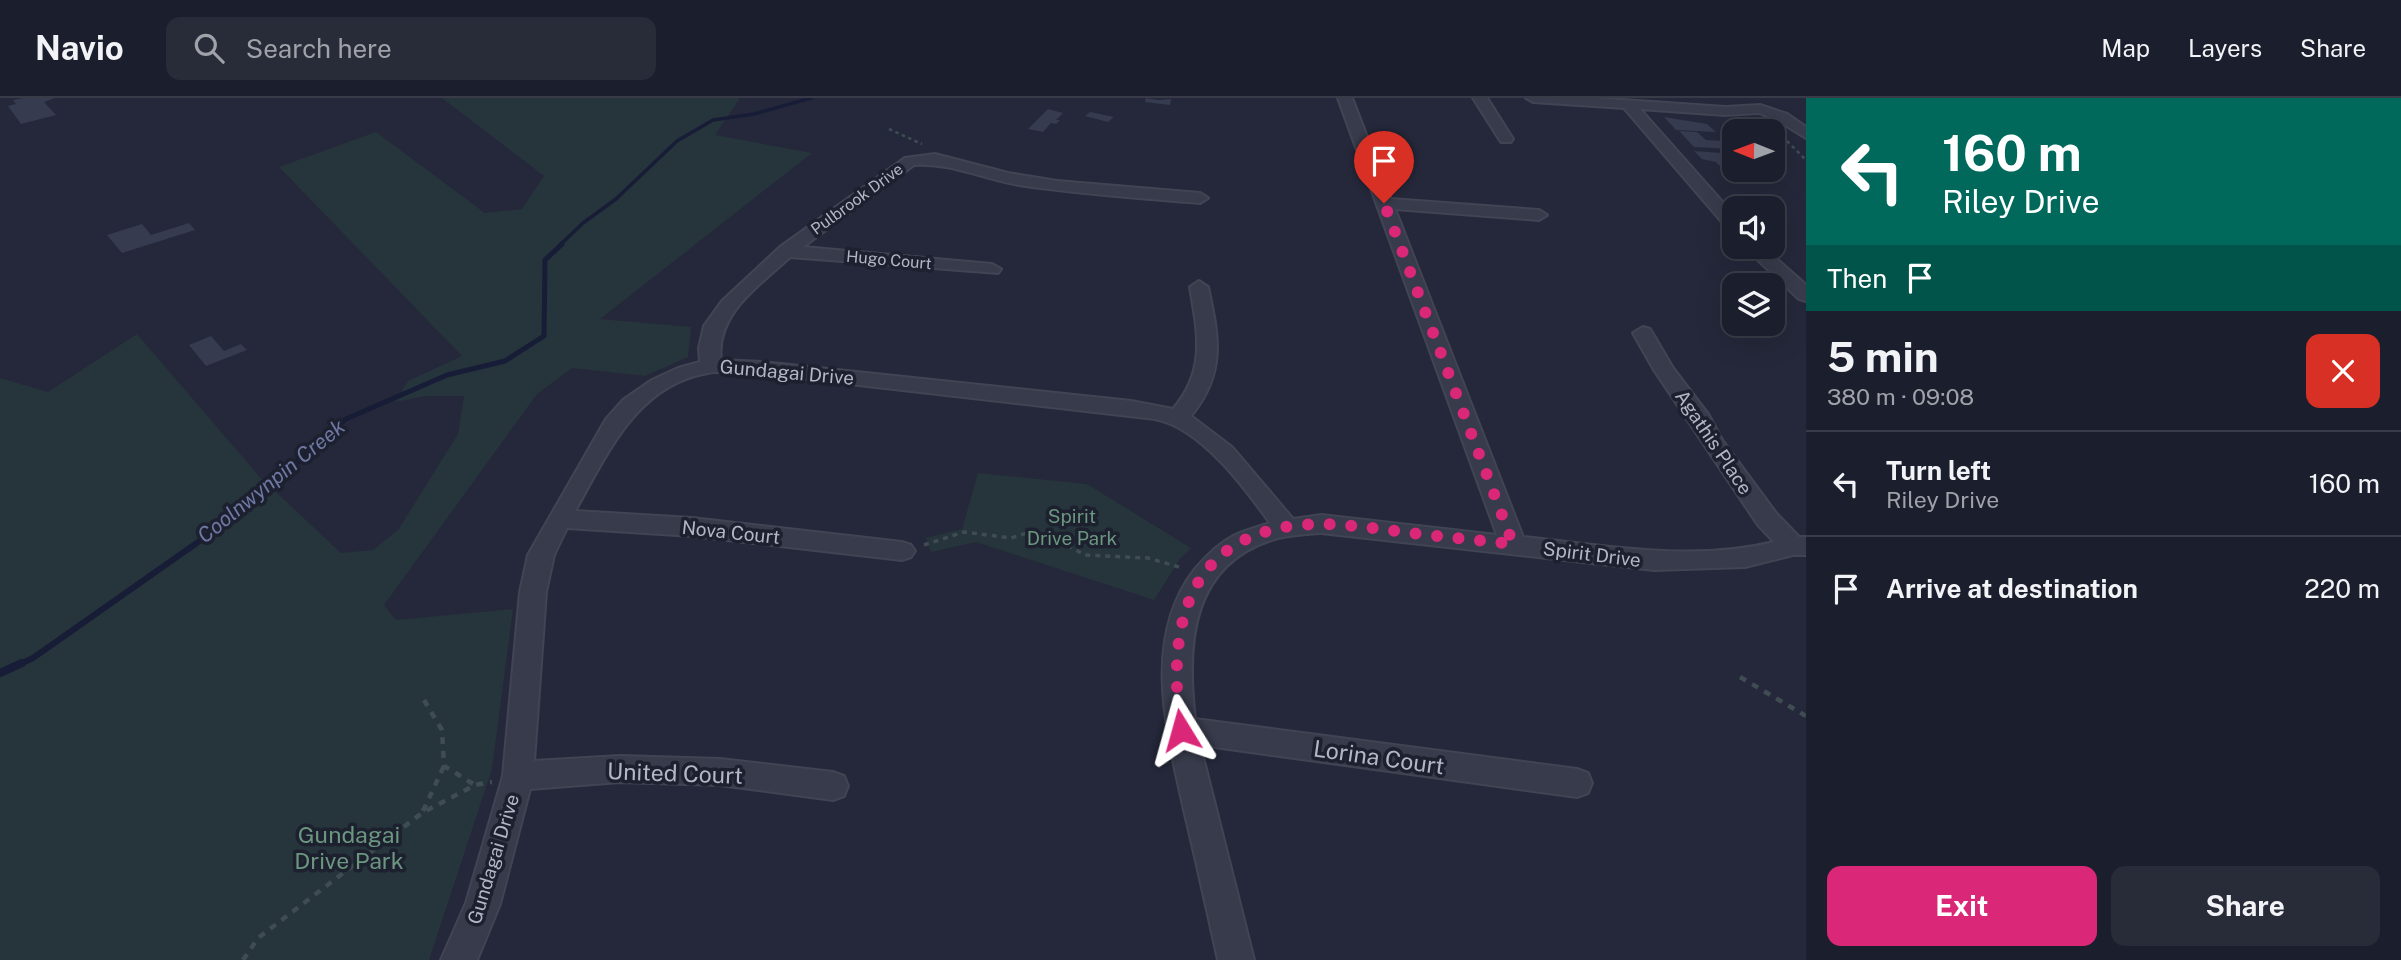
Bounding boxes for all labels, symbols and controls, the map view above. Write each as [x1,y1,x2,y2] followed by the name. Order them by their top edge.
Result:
[166,17,656,80] search box
[35,29,124,67] text: Navio
[190,29,228,67] icon: search
[246,33,392,64] text: Search here
[2101,34,2150,62] text: Map
[2188,34,2262,62] text: Layers
[2300,34,2366,62] text: Share
[1722,119,1785,182] north arrow
[1722,119,1785,336] map controls
[1942,124,2082,182] text: 160 m
[1827,126,1918,217] icon: left
[1354,131,1414,203] pin
[1365,142,1403,180] icon: arrive
[807,159,907,239] street label: Pulbrook Drive
[1942,183,2100,220] text: Riley Drive
[1722,196,1785,259] button: sound
[845,247,933,273] street label: Hugo Court
[1901,259,1939,297] icon: arrive
[1827,263,1887,294] text: Then
[1722,273,1785,336] button: layers
[1827,332,1939,381] text: 5 min
[2306,334,2380,408] button: close
[719,355,855,389] street label: Gundagai Drive
[1827,383,1974,410] text: 380 m · 09:08
[1671,386,1757,498] street label: Agathis Place
[192,413,350,548] water label: Coolnwynpin Creek
[1886,455,1991,486] text: Turn left
[1827,465,1865,503] icon: left
[2309,468,2380,499] text: 160 m
[1886,486,1999,513] text: Riley Drive
[1027,505,1118,549] park label: Spirit Drive Park
[681,516,781,548] street label: Nova Court
[1542,537,1642,571] street label: Spirit Drive
[1827,570,1865,608] icon: arrive
[1886,573,2138,604] text: Arrive at destination
[2304,573,2380,604] text: 220 m
[1144,693,1218,767] position arrow
[1312,734,1446,780] street label: Lorina Court
[607,757,743,789] street label: United Court
[463,791,523,927] street label: Gundagai Drive
[294,821,404,874] park label: Gundagai Drive Park
[1827,866,2097,946] button: Exit
[2111,866,2380,946] button: Share

